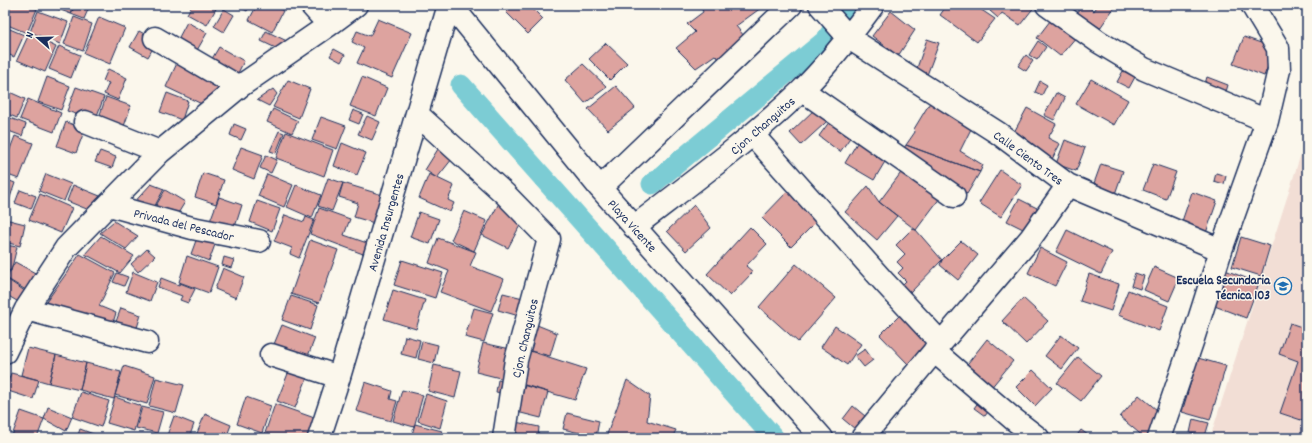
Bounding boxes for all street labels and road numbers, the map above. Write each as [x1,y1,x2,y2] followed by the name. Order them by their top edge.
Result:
[727,93,800,161] street label: Cjon. Changuitos
[988,127,1067,191] street label: Calle Ciento Tres
[364,171,410,274] street label: Avenida Insurgentes
[602,196,660,258] street label: Playa Vicente
[131,205,236,248] street label: Privada del Pescador
[508,297,545,380] street label: Cjon. Changuitos

